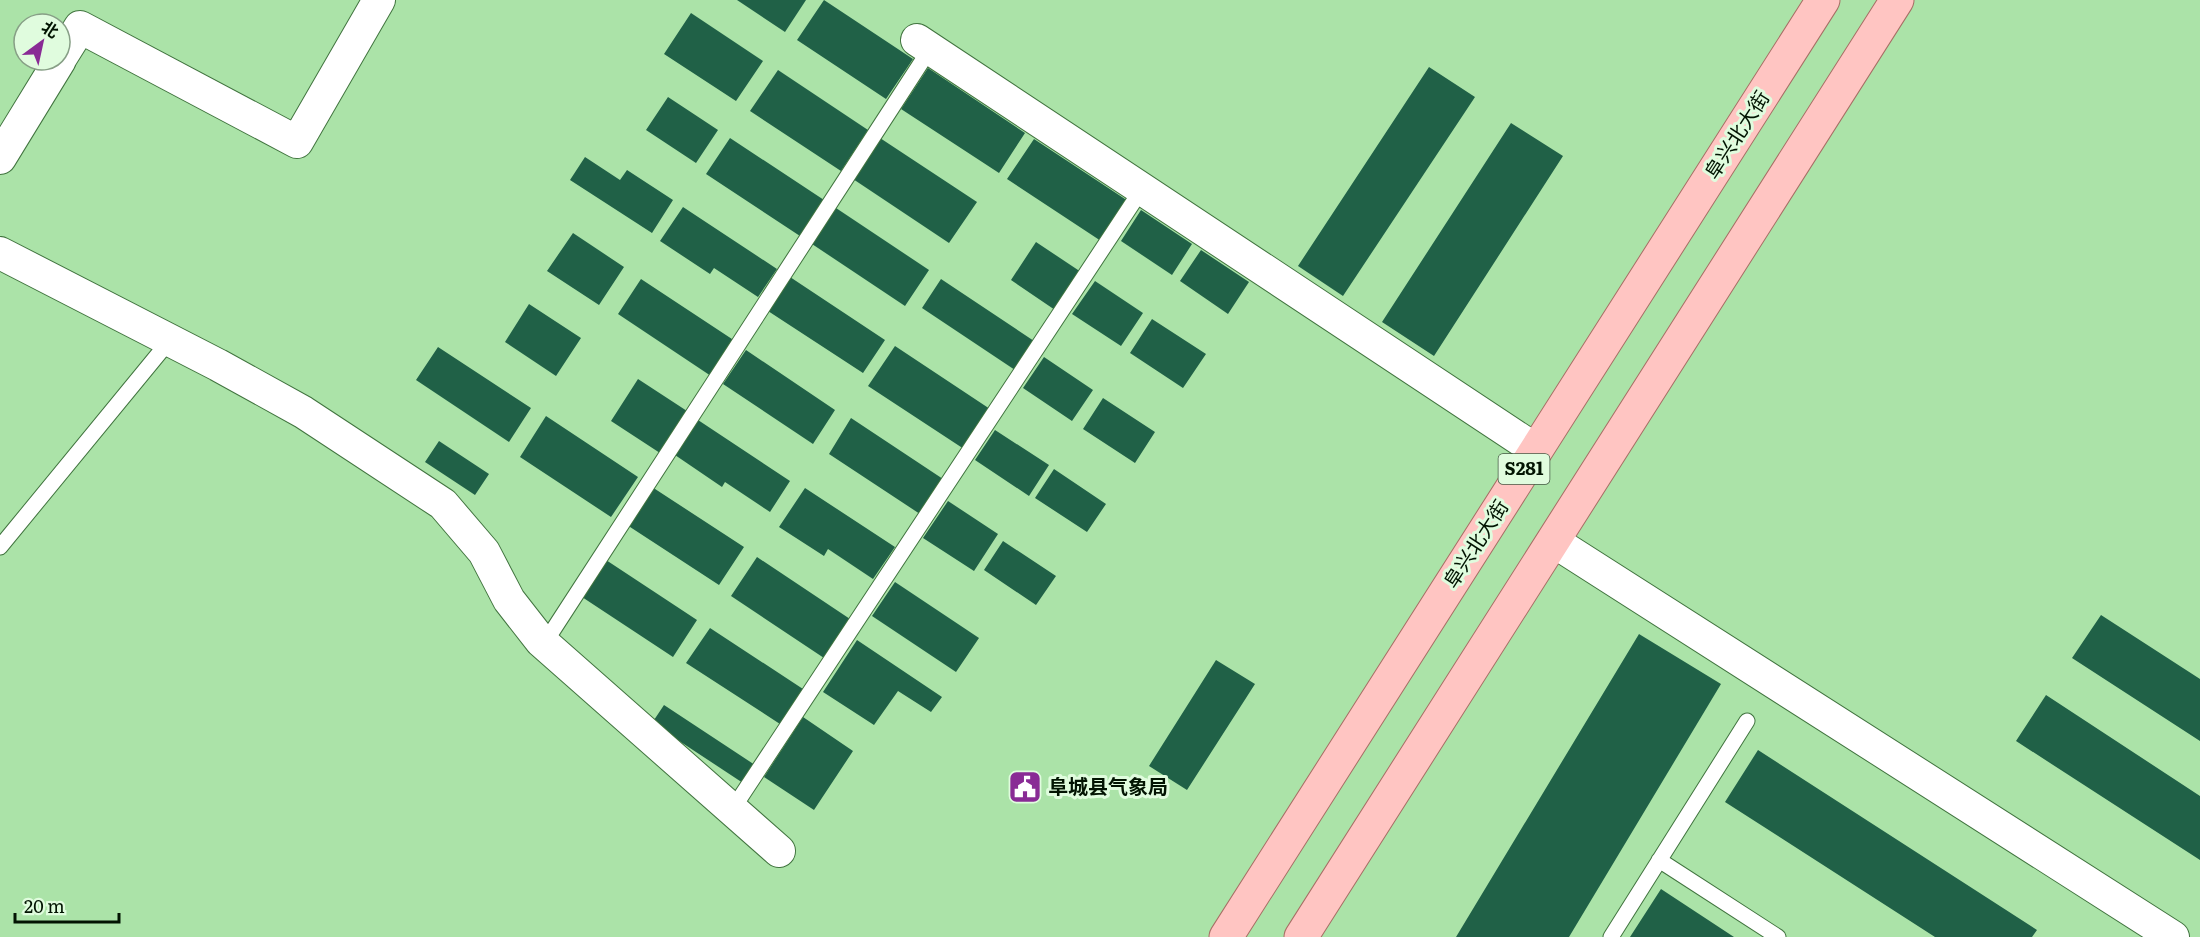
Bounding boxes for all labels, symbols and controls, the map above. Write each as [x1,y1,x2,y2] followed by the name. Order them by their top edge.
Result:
[12,12,72,72] north arrow
[37,14,64,43] text: 北
[1696,84,1775,184] street label: 阜兴北大街
[1498,454,1550,484] road number: S281
[1435,493,1514,593] street label: 阜兴北大街
[1007,769,1043,805] public building icon: 阜城县气象局
[1048,770,1168,800] place label: 阜城县气象局
[15,886,118,924] scale bar
[24,892,65,919] text: 20 m

